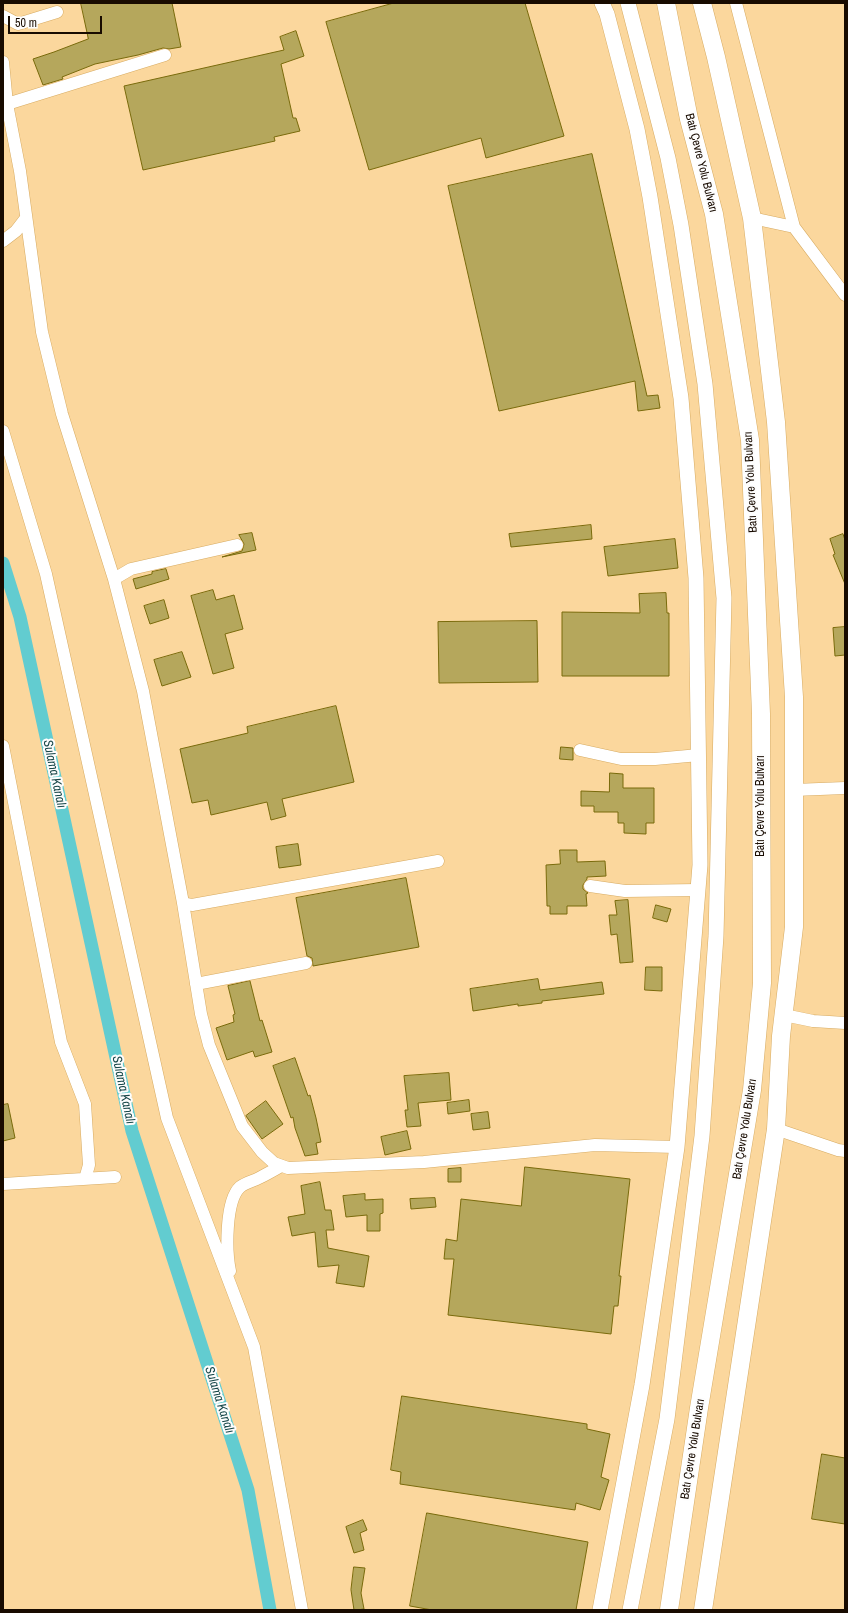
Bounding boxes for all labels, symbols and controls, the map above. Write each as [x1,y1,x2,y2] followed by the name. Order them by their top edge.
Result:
[10,8,104,34] scale bar
[15,15,37,31] text: 50 m
[682,112,720,214] street label: Batı Çevre Yolu Bulvarı
[741,431,761,533] street label: Batı Çevre Yolu Bulvarı
[39,738,69,810] water label: Sulama Kanalı
[754,755,768,857] street label: Batı Çevre Yolu Bulvarı
[108,1054,138,1126] water label: Sulama Kanalı
[730,1078,760,1180] street label: Batı Çevre Yolu Bulvarı
[201,1365,237,1435] water label: Sulama Kanalı
[678,1398,708,1500] street label: Batı Çevre Yolu Bulvarı

